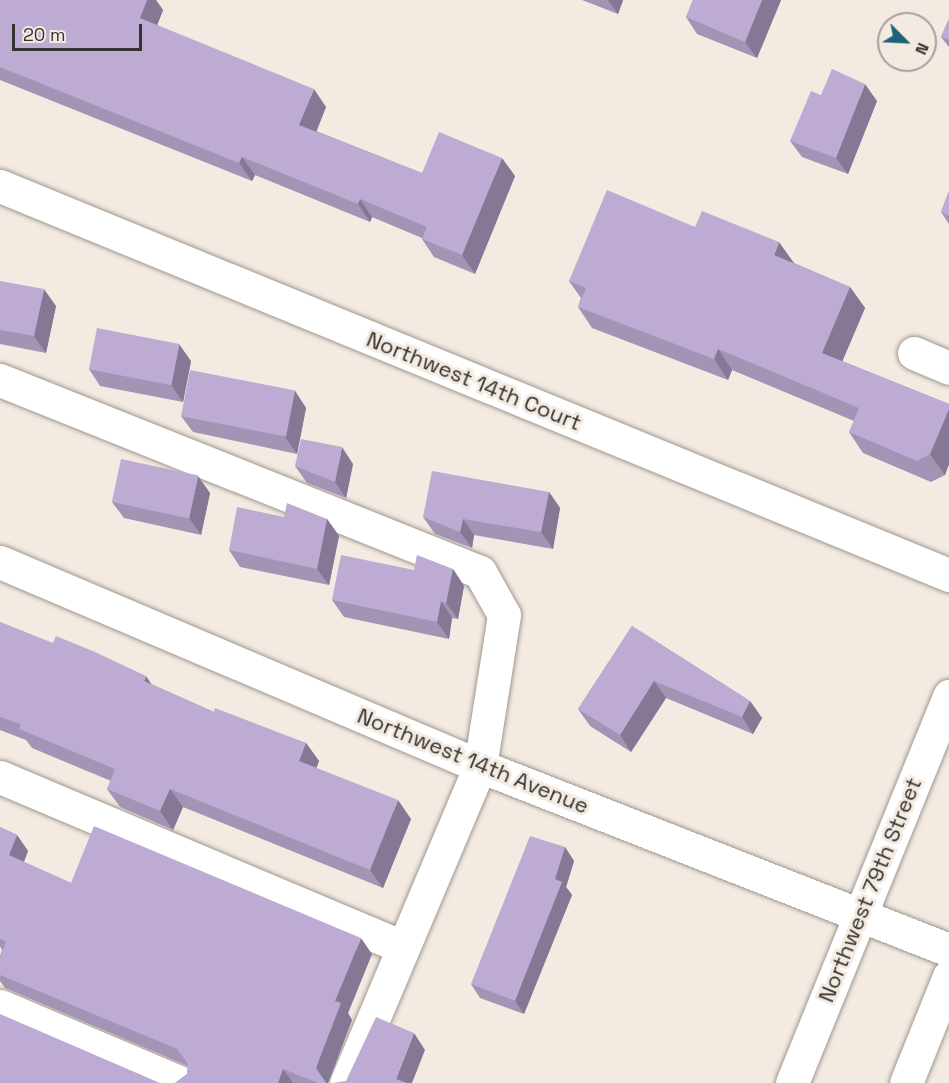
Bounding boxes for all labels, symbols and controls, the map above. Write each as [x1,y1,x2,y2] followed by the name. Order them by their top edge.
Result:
[15,12,146,50] scale bar
[877,12,937,72] north arrow
[23,23,66,46] text: 20 m
[910,40,934,58] text: N
[363,326,585,436] street label: Northwest 14th Court
[353,702,593,820] street label: Northwest 14th Avenue
[813,774,927,1006] street label: Northwest 79th Street

